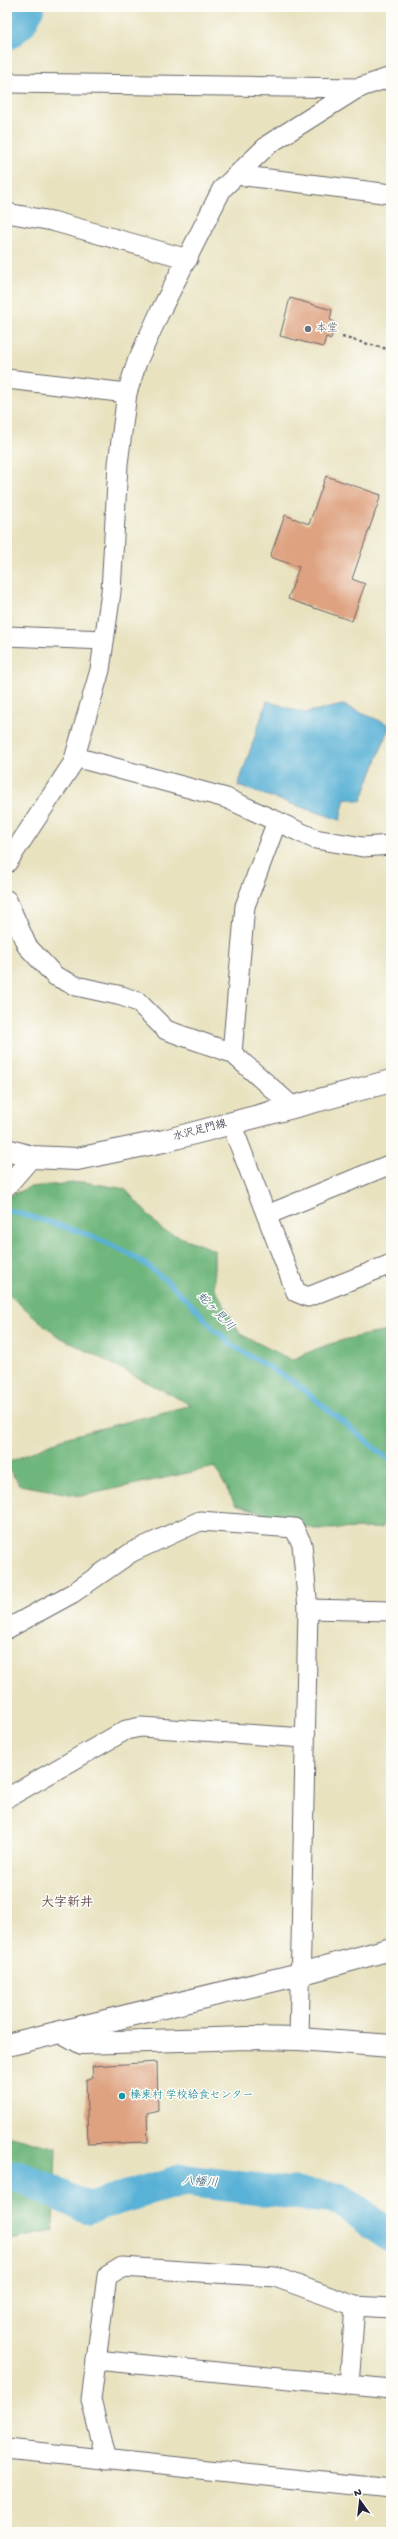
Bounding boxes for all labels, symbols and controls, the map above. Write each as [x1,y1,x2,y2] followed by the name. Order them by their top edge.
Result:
[316,322,338,335] place label: 本堂
[303,324,313,334] marker: 本堂
[172,1117,228,1144] street label: 水沢足門線
[193,1289,237,1334] water label: 蛇ヶ見川
[41,1895,93,1911] district label: 大字新井
[130,2089,253,2102] place label: 榛東村 学校給食センター
[117,2091,127,2101] marker: 榛東村 学校給食センター
[182,2174,219,2191] water label: 八幡川
[340,2481,380,2521] north arrow
[353,2487,363,2500] text: N

